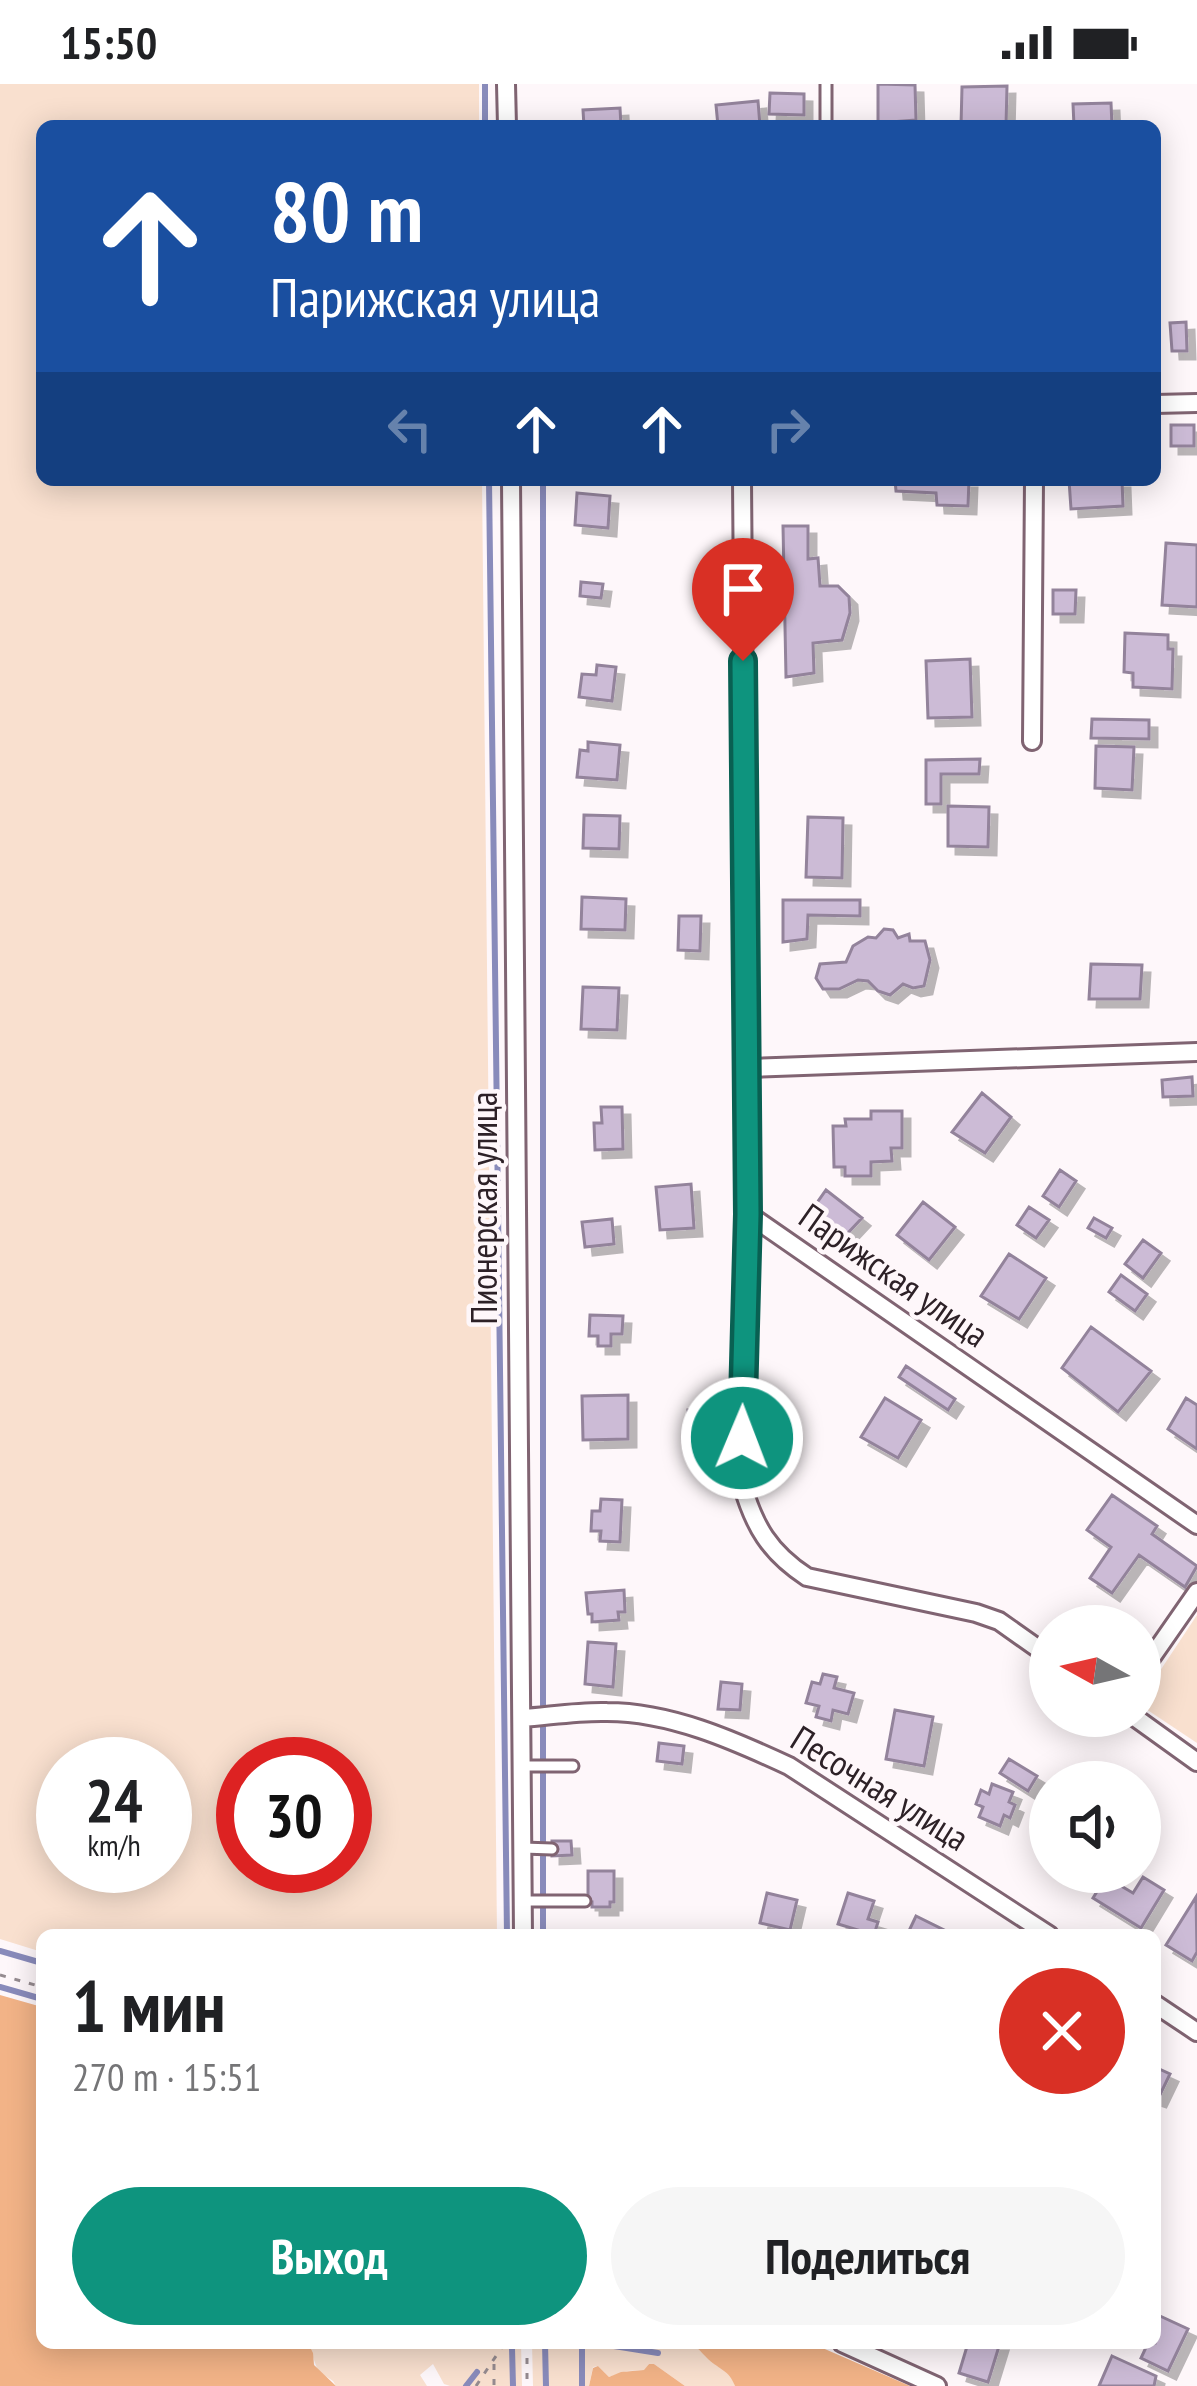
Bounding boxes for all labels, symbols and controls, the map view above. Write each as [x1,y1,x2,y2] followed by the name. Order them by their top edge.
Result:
[60,13,157,71] text: 15:50
[270,156,423,265] text: 80 m
[72,168,228,324] icon: ahead
[270,262,600,332] text: Парижская улица
[377,396,443,462] icon: left
[503,396,569,462] icon: ahead
[629,396,695,462] icon: ahead
[755,396,821,462] icon: right
[692,538,794,661] pin
[710,556,776,622] icon: arrive
[460,1092,507,1324] street label: Пионерская улица
[791,1192,998,1357] street label: Парижская улица
[679,1375,805,1501] position arrow
[1029,1605,1161,1737] north arrow
[1029,1605,1161,1893] map controls
[783,1714,978,1861] street label: Песочная улица
[216,1737,372,1893] speed limit sign: 30
[85,1761,143,1839] text: 24
[1029,1761,1161,1893] button: sound
[87,1825,141,1864] text: km/h
[72,1959,226,2052] text: 1 мин
[999,1968,1125,2094] button: close
[72,2051,261,2102] text: 270 m · 15:51
[72,2187,587,2325] button: Выход
[611,2187,1125,2325] button: Поделиться

